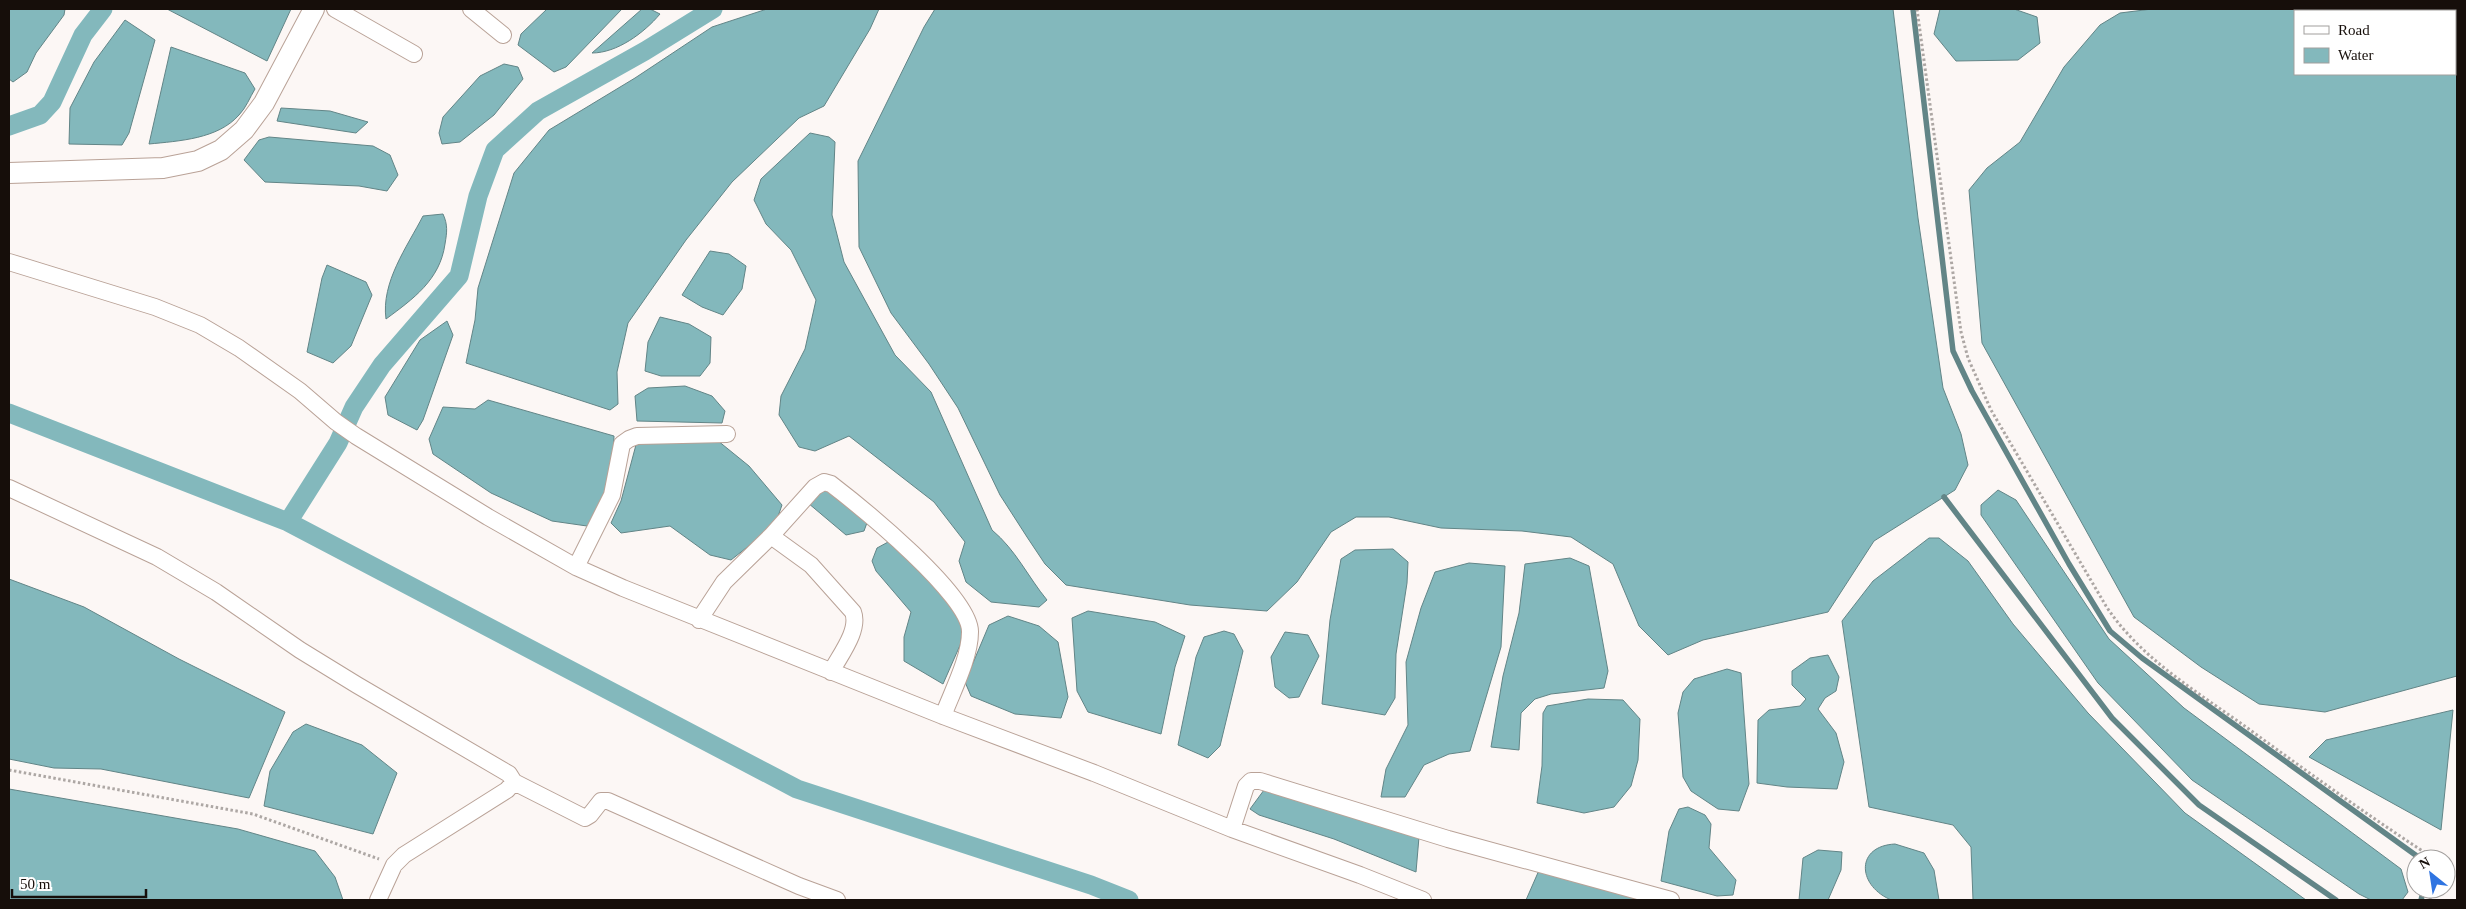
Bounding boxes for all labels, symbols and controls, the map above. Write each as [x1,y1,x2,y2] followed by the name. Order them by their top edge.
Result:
[2294,10,2456,75] legend
[2338,22,2370,38] text: Road
[2338,47,2373,63] text: Water
[2406,849,2456,899] north arrow
[2417,854,2433,872] text: N
[12,866,146,898] scale bar
[20,876,51,892] text: 50 m

